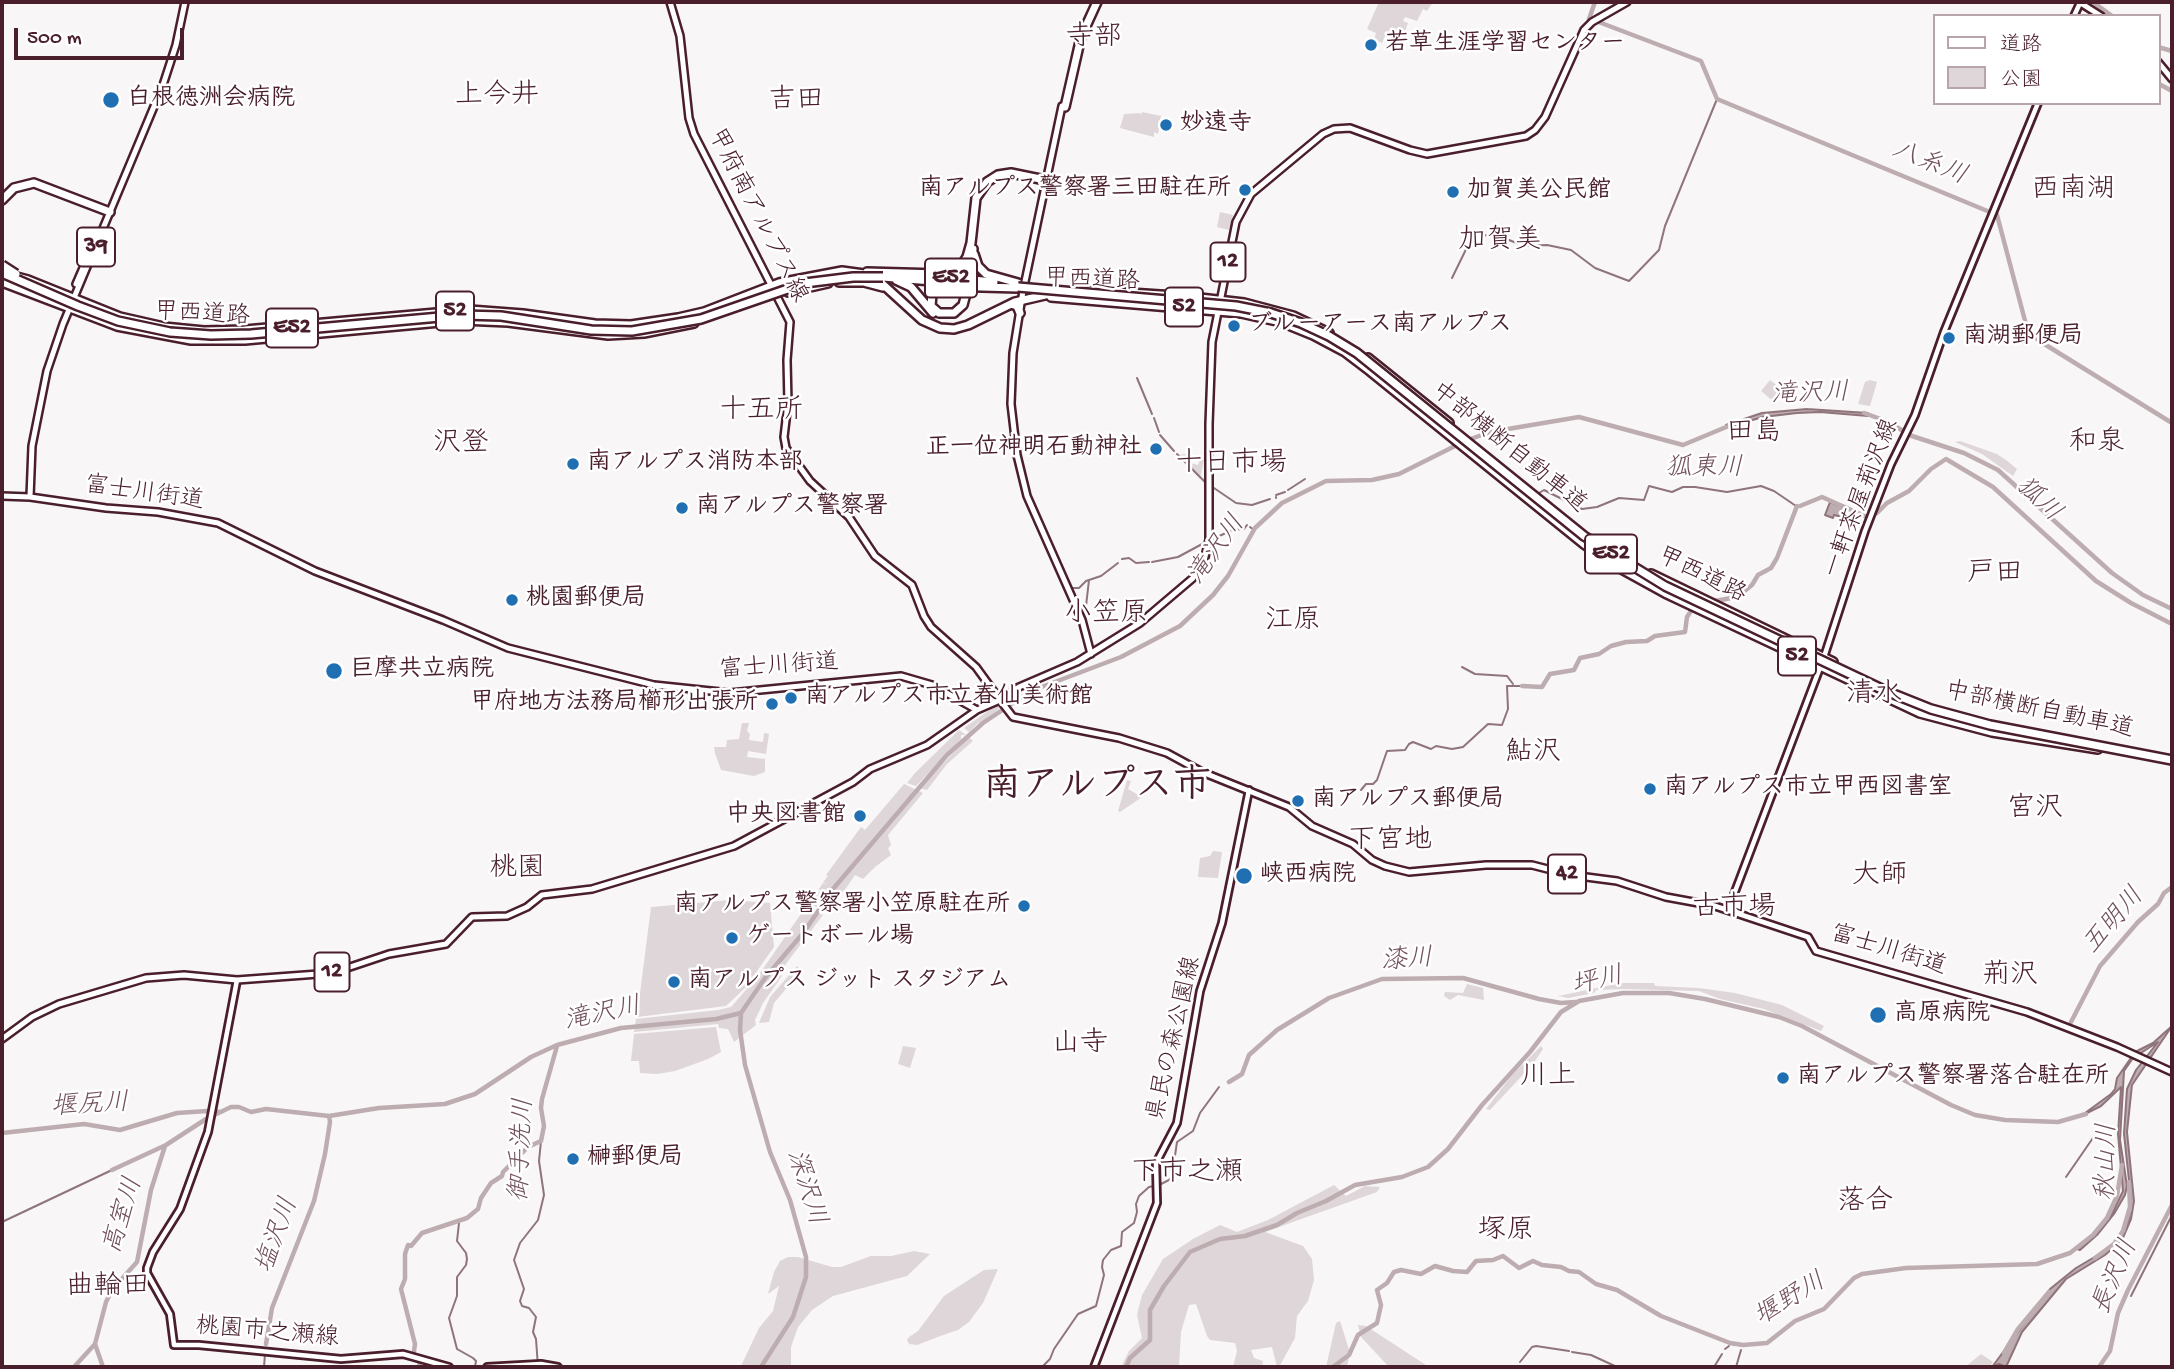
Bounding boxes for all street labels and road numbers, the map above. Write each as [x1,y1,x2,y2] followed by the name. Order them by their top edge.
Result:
[700,124,812,308] street label: 甲府南アルプス線
[77,228,115,266] road number: 39
[1210,243,1246,282] road number: 12
[925,258,977,298] road number: E52
[1044,266,1140,298] street label: 甲西道路
[1165,288,1203,326] road number: 52
[436,292,474,330] road number: 52
[153,299,251,333] street label: 甲西道路
[266,308,318,348] road number: E52
[1424,377,1592,521] street label: 中部横断自動車道
[1819,415,1907,583] street label: 一軒茶屋荊沢線
[83,472,205,518] street label: 富士川街道
[1585,534,1637,574] road number: E52
[1652,543,1750,611] street label: 甲西道路
[1778,636,1816,676] road number: 52
[718,649,840,687] street label: 富士川街道
[1942,678,2136,746] street label: 中部横断自動車道
[1548,854,1586,894] road number: 42
[1826,921,1950,983] street label: 富士川街道
[314,953,350,992] road number: 12
[1143,954,1209,1124] street label: 県民の森公園線
[194,1313,340,1355] street label: 桃園市之瀬線

